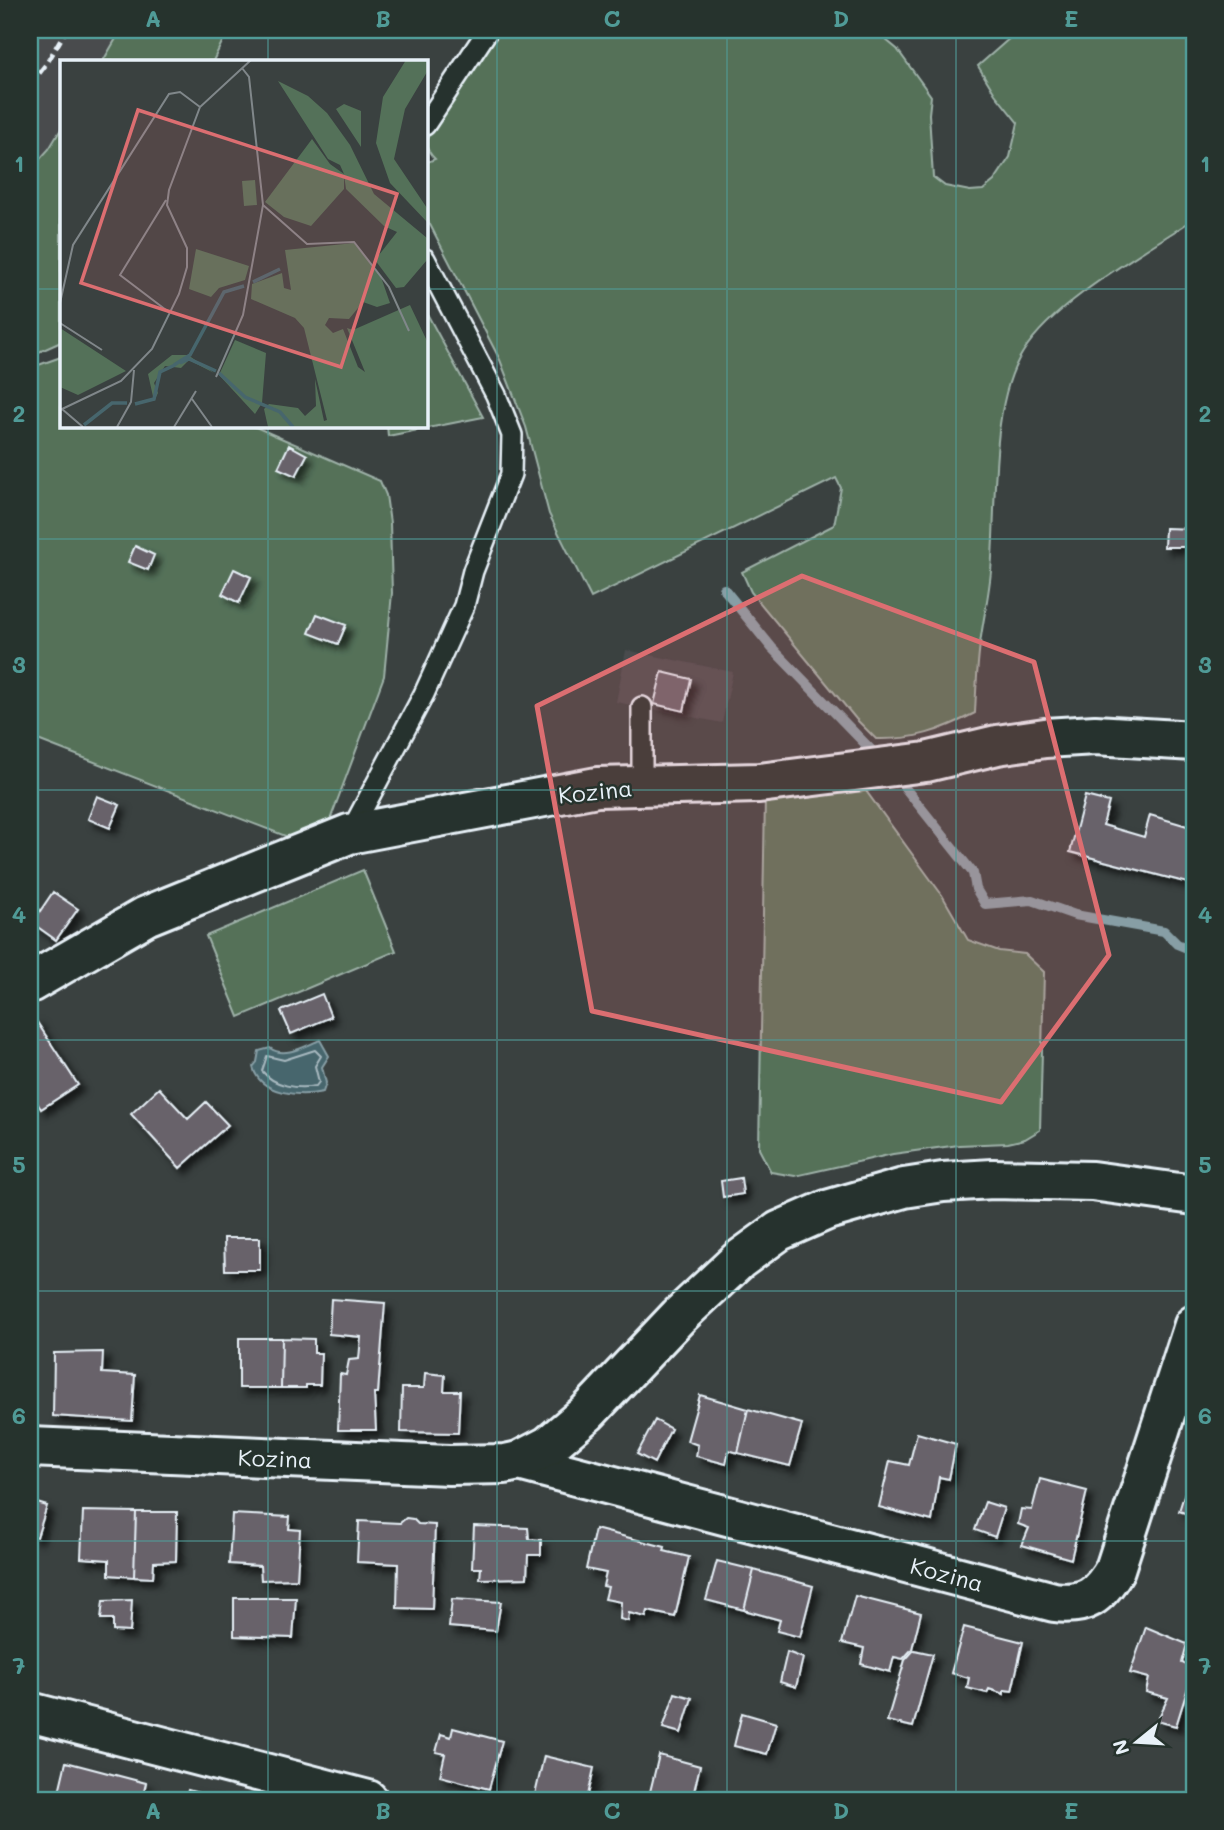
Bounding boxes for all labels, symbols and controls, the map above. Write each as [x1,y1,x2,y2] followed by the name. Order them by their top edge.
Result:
[145,3,161,33] text: A
[375,3,391,33] text: B
[603,3,621,33] text: C
[833,3,849,33] text: D
[1064,3,1078,33] text: E
[60,60,427,427] inset map
[14,148,24,178] text: 1
[1200,148,1210,178] text: 1
[13,398,25,428] text: 2
[1199,398,1211,428] text: 2
[12,649,26,679] text: 3
[1198,649,1212,679] text: 3
[556,772,634,810] street label: Kozina
[12,899,26,929] text: 4
[1198,899,1212,929] text: 4
[12,1149,26,1179] text: 5
[1198,1149,1212,1179] text: 5
[12,1400,26,1430] text: 6
[1198,1400,1212,1430] text: 6
[237,1442,313,1474] street label: Kozina
[907,1550,987,1598] street label: Kozina
[13,1650,26,1680] text: 7
[1199,1650,1212,1680] text: 7
[1102,1708,1172,1778] north arrow
[1106,1737,1134,1758] text: N
[145,1795,161,1825] text: A
[375,1795,391,1825] text: B
[603,1795,621,1825] text: C
[833,1795,849,1825] text: D
[1064,1795,1078,1825] text: E

